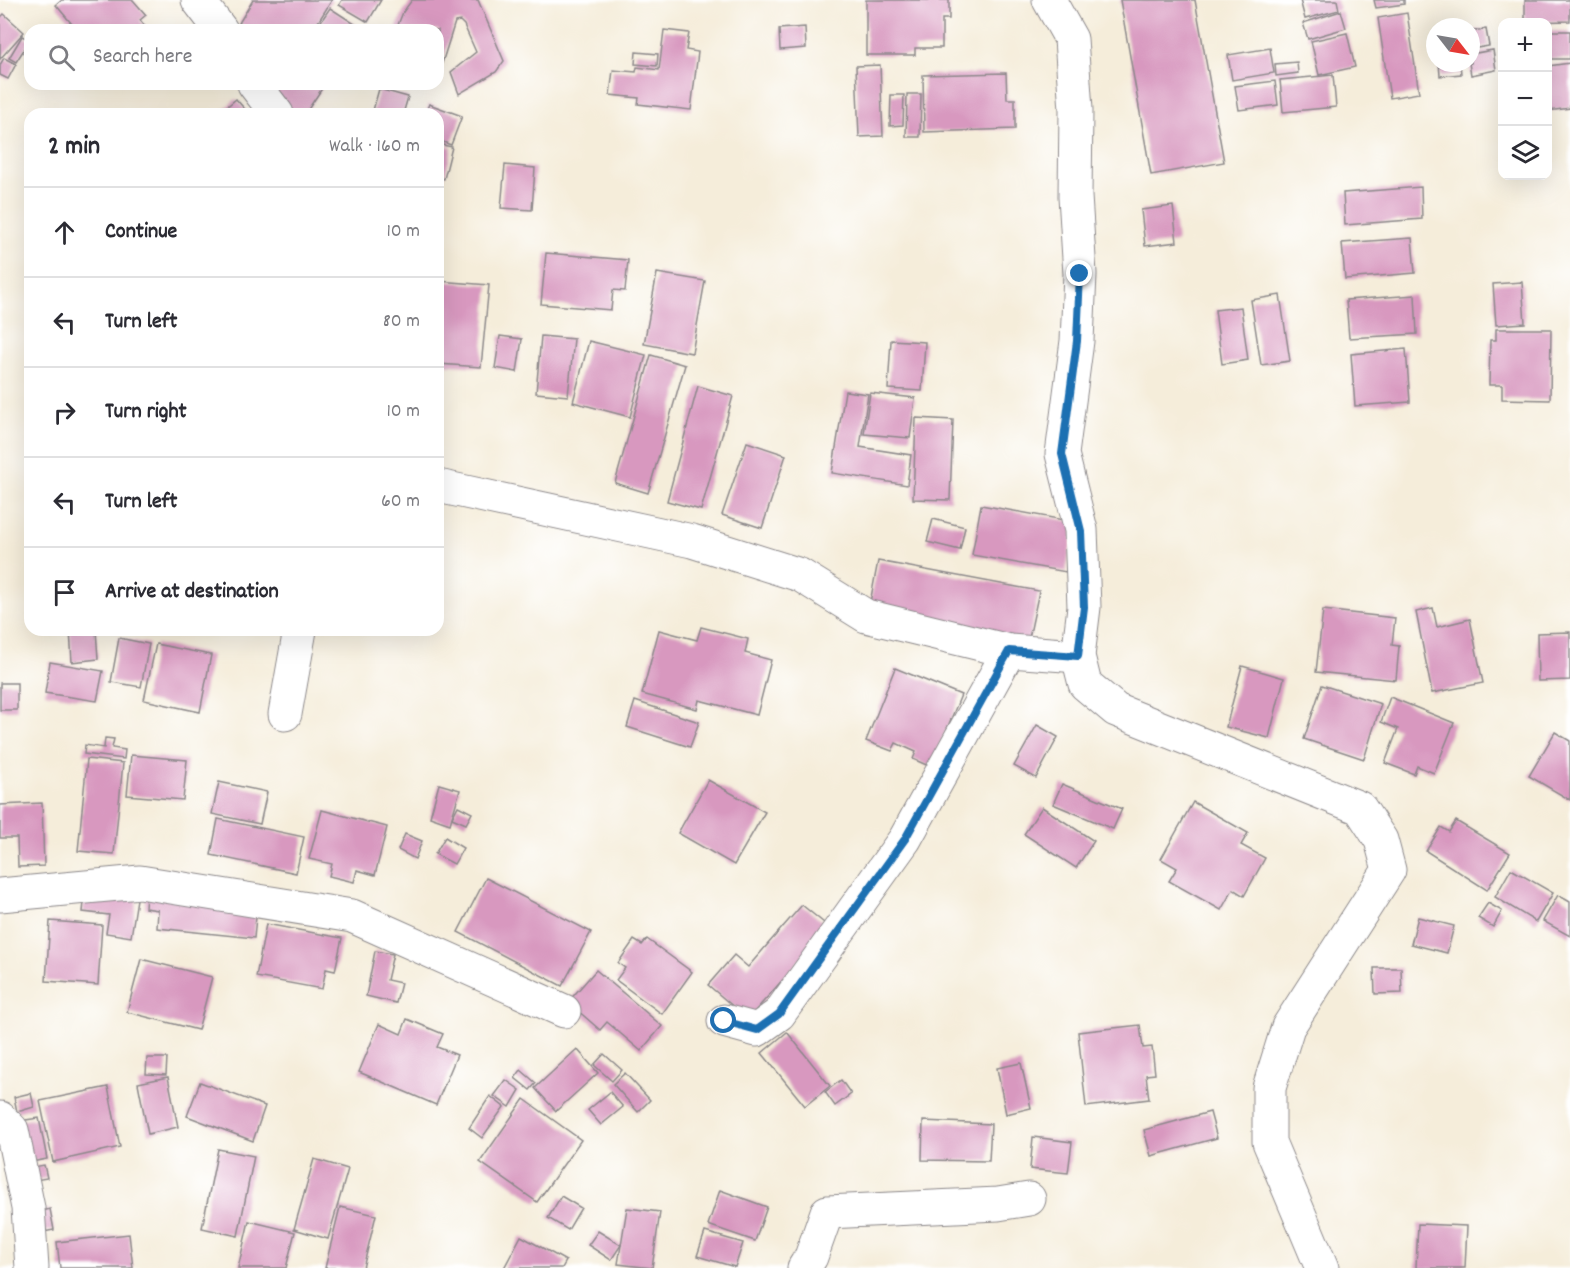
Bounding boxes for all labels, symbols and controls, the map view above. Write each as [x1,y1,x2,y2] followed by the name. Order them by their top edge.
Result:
[1426,18,1480,72] north arrow
[1498,18,1552,180] map controls
[1498,18,1552,72] button: +
[24,24,444,90] search box
[45,41,78,74] icon: search
[93,42,192,73] text: Search here
[1498,72,1552,126] button: −
[1498,126,1552,180] button: layers
[48,129,100,166] text: 2 min
[329,133,420,161] text: Walk · 160 m
[48,216,81,249] icon: ahead
[105,217,177,248] text: Continue
[386,218,420,246] text: 10 m
[1066,260,1092,286] route end
[48,306,81,339] icon: left
[105,307,177,338] text: Turn left
[383,308,420,336] text: 80 m
[48,396,81,429] icon: right
[105,397,187,428] text: Turn right
[386,398,420,426] text: 10 m
[48,486,81,519] icon: left
[105,487,177,518] text: Turn left
[381,488,420,516] text: 60 m
[48,576,81,609] icon: arrive
[105,577,279,608] text: Arrive at destination
[710,1007,736,1033] route start

